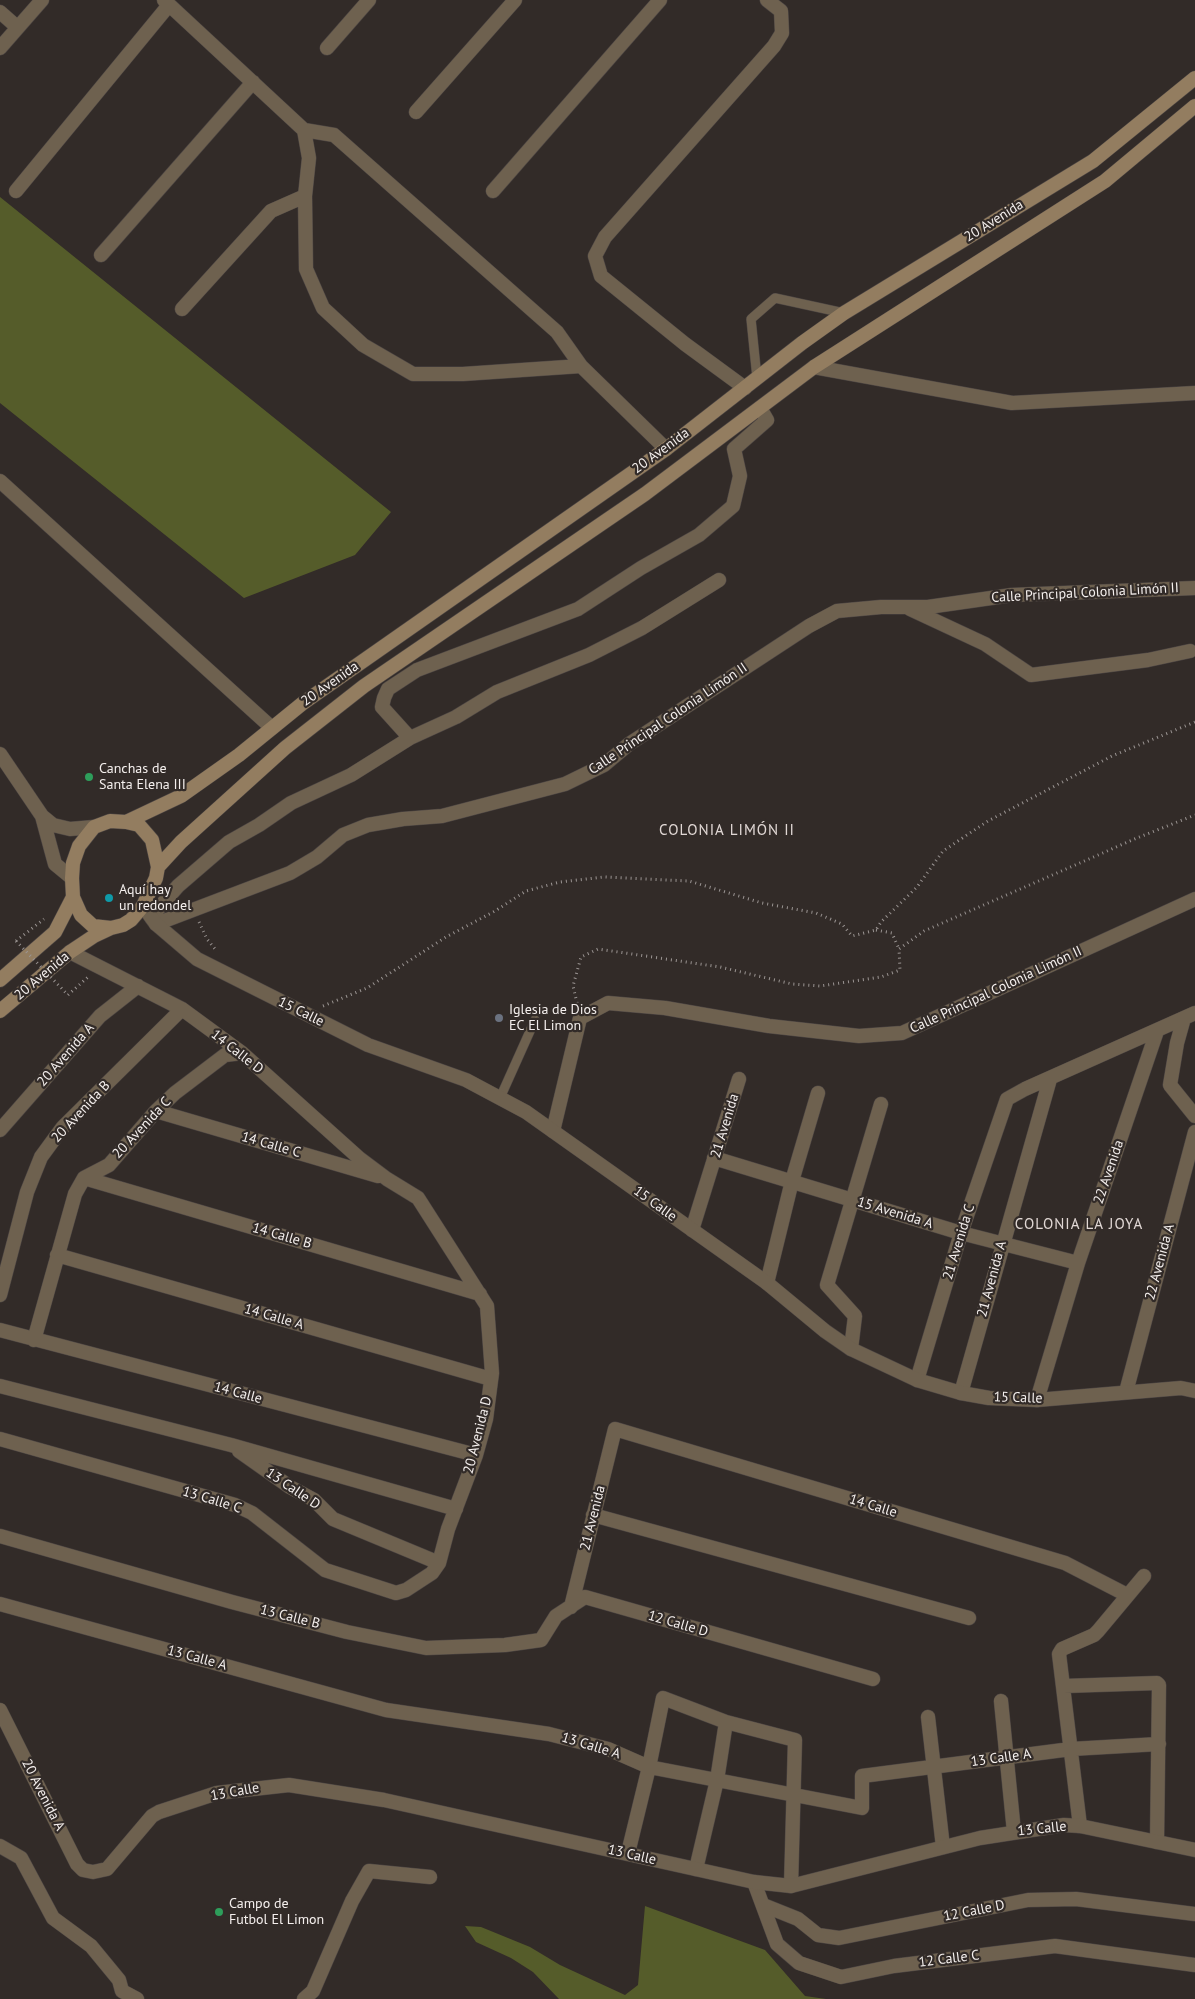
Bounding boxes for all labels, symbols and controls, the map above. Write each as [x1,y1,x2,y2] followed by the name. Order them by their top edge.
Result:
[961,196,1027,246] street label: 20 Avenida
[629,425,693,477] street label: 20 Avenida
[991,580,1179,606] street label: Calle Principal Colonia Limón II
[298,658,362,710] street label: 20 Avenida
[585,660,751,778] street label: Calle Principal Colonia Limón II
[99,761,186,794] place label: Canchas de Santa Elena III
[83,771,95,783] marker: Canchas de Santa Elena III
[657,822,797,840] district label: COLONIA LIMÓN II
[119,882,191,914] place label: Aquí hay un redondel
[103,892,115,904] marker: Aquí hay un redondel
[907,943,1085,1037] street label: Calle Principal Colonia Limón II
[11,948,73,1004] street label: 20 Avenida
[275,994,327,1030] street label: 15 Calle
[509,1002,597,1034] place label: Iglesia de Dios EC El Limon
[493,1012,505,1024] marker: Iglesia de Dios EC El Limon
[34,1020,98,1090] street label: 20 Avenida A
[207,1026,267,1078] street label: 14 Calle D
[48,1078,114,1146] street label: 20 Avenida B
[707,1092,743,1160] street label: 21 Avenida
[109,1094,175,1162] street label: 20 Avenida C
[240,1129,302,1161] street label: 14 Calle C
[1090,1138,1128,1206] street label: 22 Avenida
[630,1183,680,1225] street label: 15 Calle
[855,1194,935,1232] street label: 15 Avenida A
[940,1202,978,1282] street label: 21 Avenida C
[1013,1216,1145,1234] district label: COLONIA LA JOYA
[250,1220,314,1252] street label: 14 Calle B
[1142,1222,1178,1302] street label: 22 Avenida A
[974,1239,1010,1319] street label: 21 Avenida A
[242,1301,306,1333] street label: 14 Calle A
[212,1379,264,1407] street label: 14 Calle
[993,1389,1043,1407] street label: 15 Calle
[460,1395,496,1475] street label: 20 Avenida D
[263,1465,323,1513] street label: 13 Calle D
[181,1483,243,1517] street label: 13 Calle C
[577,1484,609,1552] street label: 21 Avenida
[847,1491,899,1521] street label: 14 Calle
[258,1601,322,1633] street label: 13 Calle B
[646,1607,710,1641] street label: 12 Calle D
[165,1642,229,1674] street label: 13 Calle A
[559,1729,623,1763] street label: 13 Calle A
[970,1745,1032,1771] street label: 13 Calle A
[18,1756,68,1834] street label: 20 Avenida A
[209,1779,261,1805] street label: 13 Calle
[1017,1818,1067,1840] street label: 13 Calle
[606,1841,658,1869] street label: 13 Calle
[229,1896,324,1928] place label: Campo de Futbol El Limon
[942,1897,1006,1925] street label: 12 Calle D
[213,1906,225,1918] marker: Campo de Futbol El Limon
[918,1947,980,1971] street label: 12 Calle C

